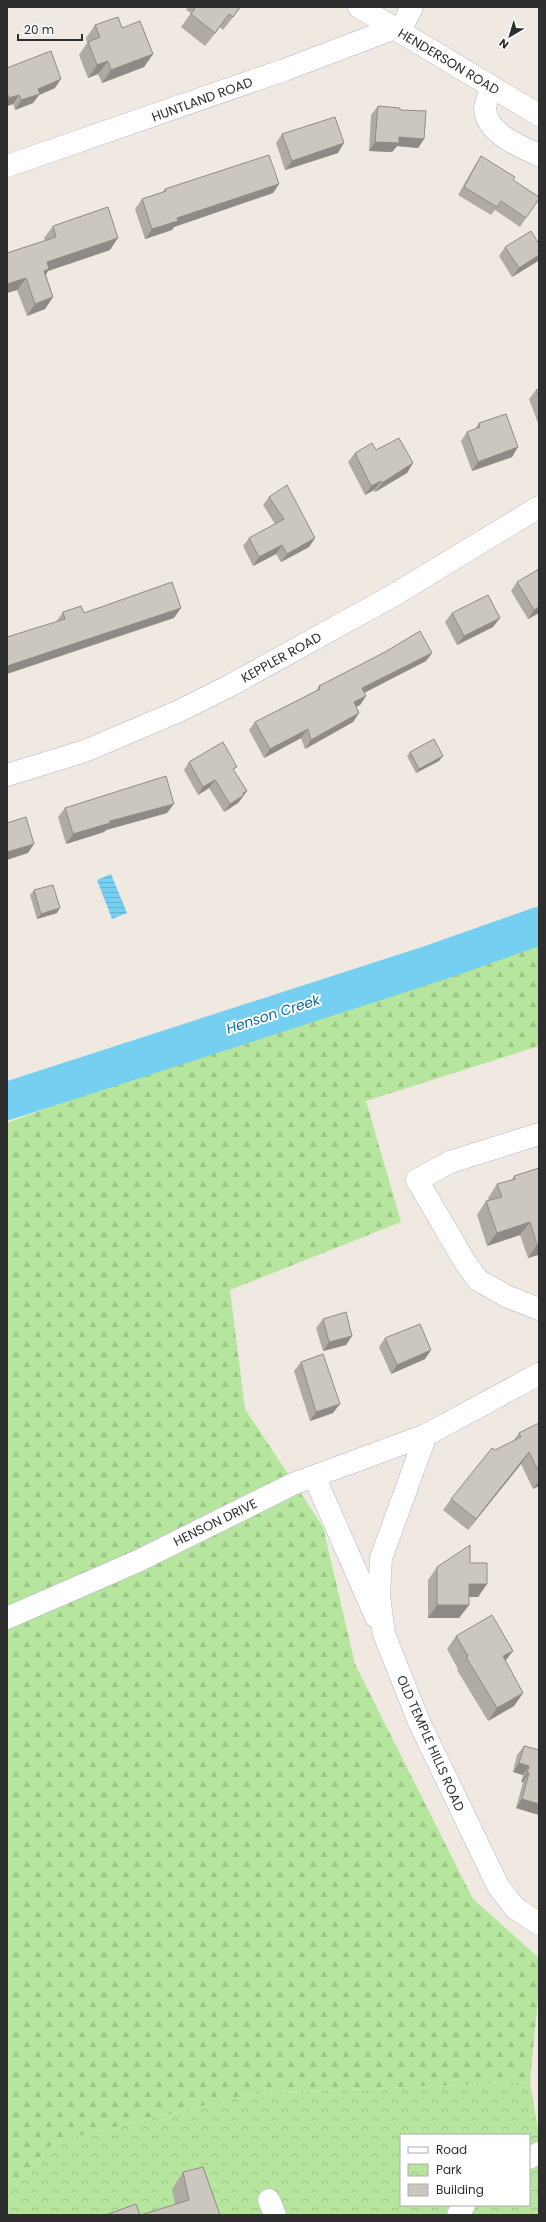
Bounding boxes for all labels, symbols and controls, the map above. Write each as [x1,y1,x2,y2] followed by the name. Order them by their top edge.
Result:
[18,16,82,42] scale bar
[490,16,530,56] north arrow
[24,21,54,38] text: 20 m
[395,24,503,99] street label: HENDERSON ROAD
[496,35,512,53] text: N
[149,72,255,127] street label: HUNTLAND ROAD
[238,627,325,687] street label: KEPPLER ROAD
[224,989,323,1039] water label: Henson Creek
[170,1494,260,1551] street label: HENSON DRIVE
[392,1672,469,1814] street label: OLD TEMPLE HILLS ROAD
[400,2134,530,2206] legend
[436,2141,467,2158] text: Road
[436,2161,463,2178] text: Park
[436,2181,484,2198] text: Building

